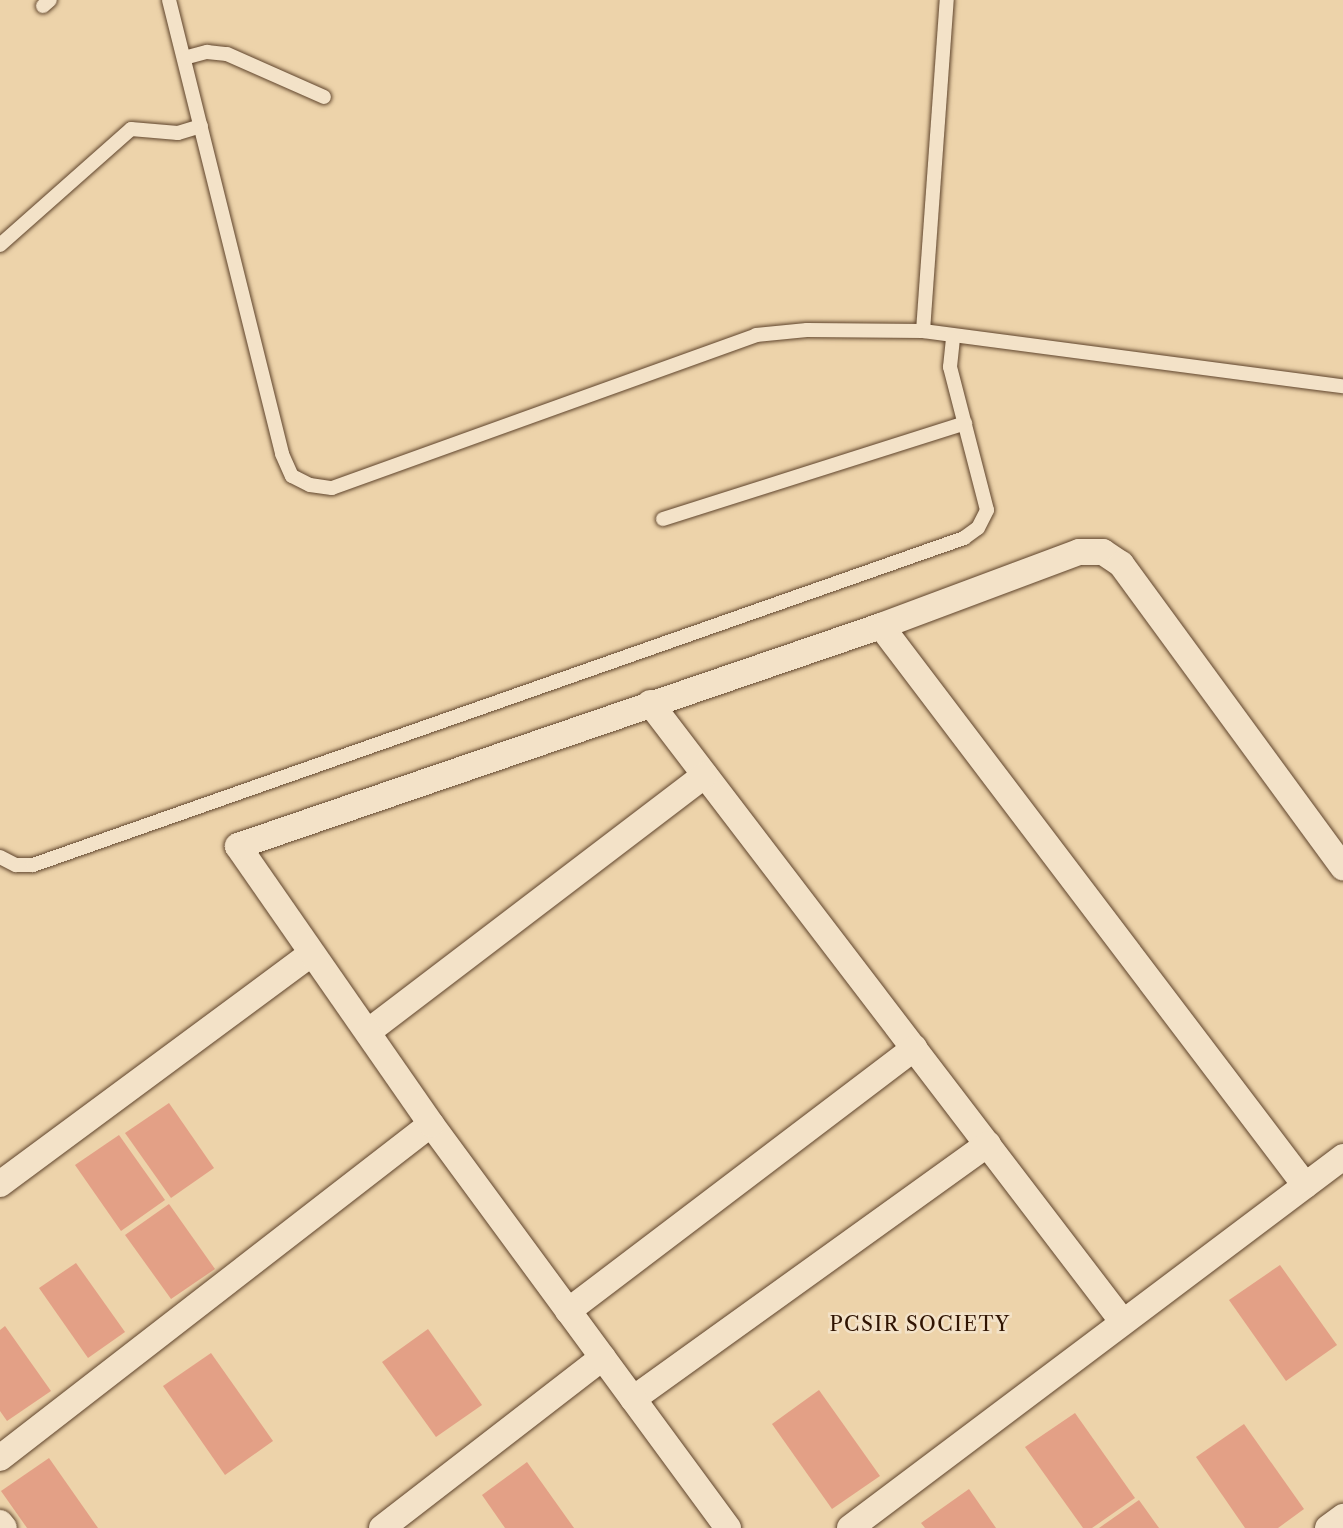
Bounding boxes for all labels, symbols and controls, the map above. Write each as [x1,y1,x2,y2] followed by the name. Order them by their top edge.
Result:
[829,1312,1011,1336] district label: PCSIR SOCIETY

